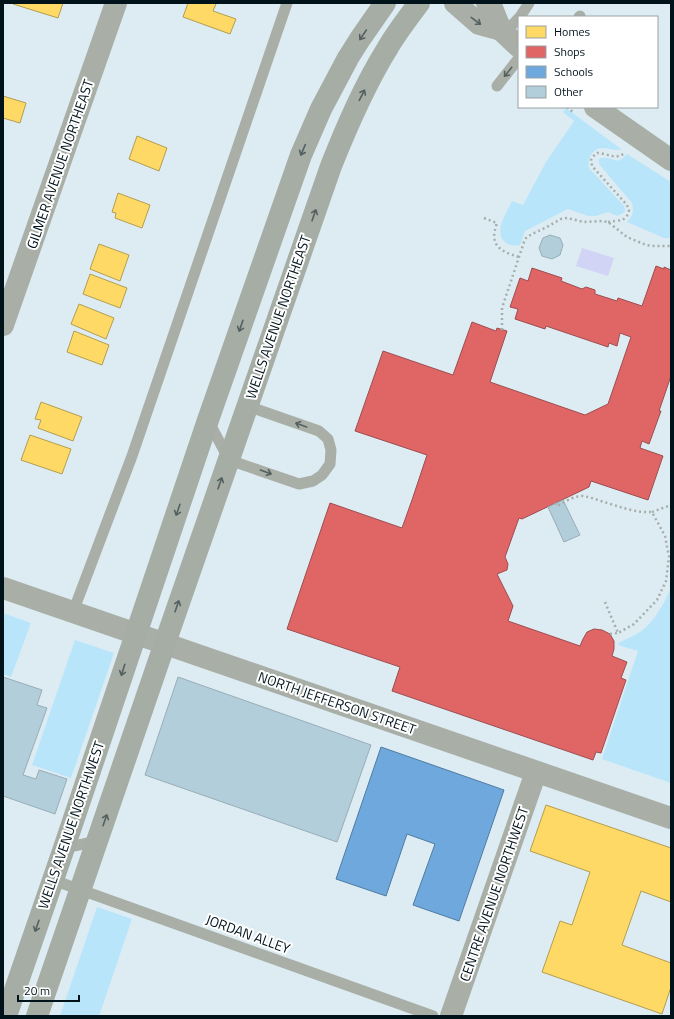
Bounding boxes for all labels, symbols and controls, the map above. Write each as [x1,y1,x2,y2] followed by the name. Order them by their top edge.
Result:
[471,16,482,25] one-way arrow
[518,16,658,108] legend
[554,22,590,41] text: Homes
[359,29,367,40] one-way arrow
[554,42,586,61] text: Shops
[554,62,594,81] text: Schools
[503,66,512,77] one-way arrow
[21,76,99,251] street label: GILMER AVENUE NORTHEAST
[554,82,583,101] text: Other
[359,89,366,101] one-way arrow
[298,144,306,156] one-way arrow
[311,209,318,222] one-way arrow
[240,231,316,402] street label: WELLS AVENUE NORTHEAST
[236,320,244,332] one-way arrow
[295,421,308,428] one-way arrow
[259,469,271,477] one-way arrow
[217,478,225,490] one-way arrow
[173,503,181,515] one-way arrow
[174,601,182,613] one-way arrow
[119,664,127,676] one-way arrow
[255,666,420,740] street label: NORTH JEFFERSON STREET
[32,737,109,912] street label: WELLS AVENUE NORTHWEST
[454,803,534,984] street label: CENTRE AVENUE NORTHWEST
[101,815,109,827] one-way arrow
[203,908,294,959] street label: JORDAN ALLEY
[33,919,40,932] one-way arrow
[18,977,79,1003] scale bar
[24,981,50,1000] text: 20 m

